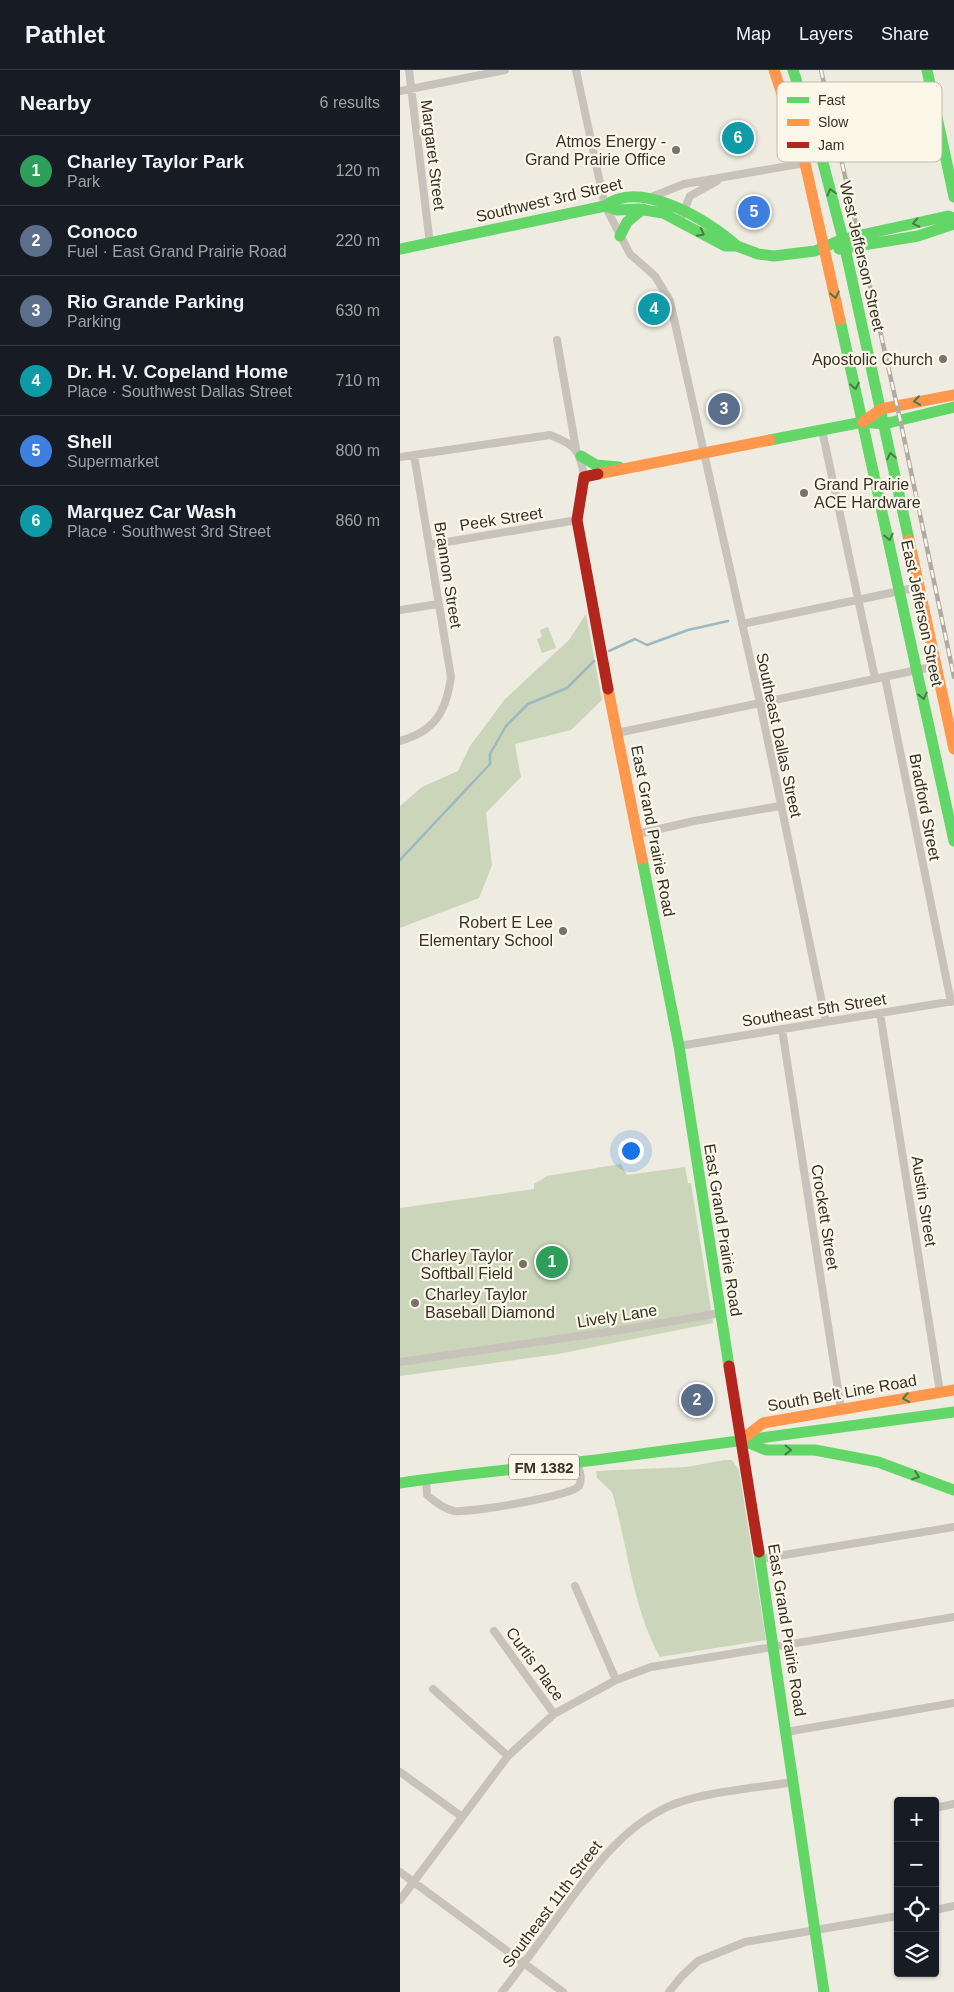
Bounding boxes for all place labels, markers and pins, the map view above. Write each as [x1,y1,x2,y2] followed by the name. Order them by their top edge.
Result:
[722,119,754,157] pin: 6
[525,133,666,168] place label: Atmos Energy - Grand Prairie Office
[670,144,682,156] marker: Atmos Energy - Grand Prairie Office
[738,193,770,231] pin: 5
[638,290,670,328] pin: 4
[812,351,933,368] place label: Apostolic Church
[937,353,949,365] marker: Apostolic Church
[708,390,740,428] pin: 3
[814,476,921,511] place label: Grand Prairie ACE Hardware
[798,487,810,499] marker: Grand Prairie ACE Hardware
[419,914,553,949] place label: Robert E Lee Elementary School
[557,925,569,937] marker: Robert E Lee Elementary School
[536,1243,568,1281] pin: 1
[411,1247,514,1282] place label: Charley Taylor Softball Field
[517,1258,529,1270] marker: Charley Taylor Softball Field
[425,1286,555,1321] place label: Charley Taylor Baseball Diamond
[409,1297,421,1309] marker: Charley Taylor Baseball Diamond
[681,1381,713,1419] pin: 2

